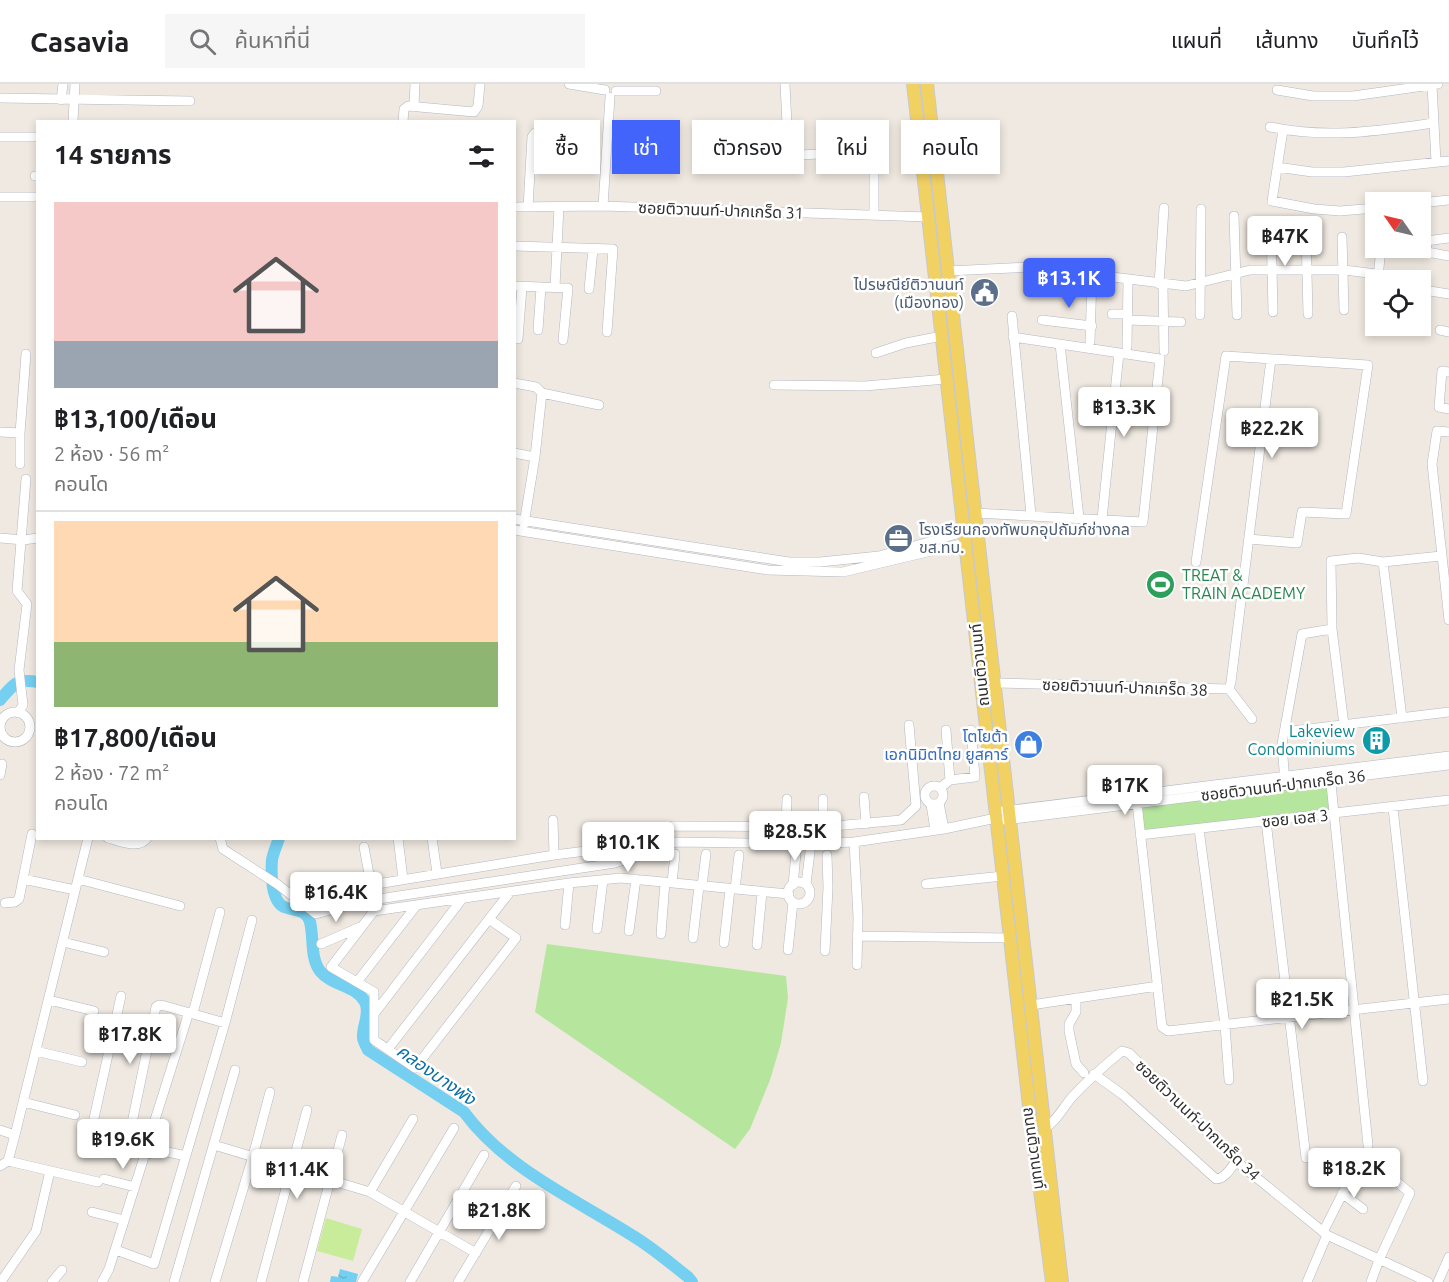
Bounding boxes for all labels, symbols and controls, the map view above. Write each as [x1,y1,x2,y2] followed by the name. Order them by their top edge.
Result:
[165,14,585,68] search box
[186,25,219,58] icon: search
[30,26,129,57] text: Casavia
[234,27,310,52] text: ค้นหาที่นี่
[1171,28,1222,52] text: แผนที่
[1255,28,1319,52] text: เส้นทาง
[1352,28,1419,52] text: บันทึกไว้
[534,120,600,174] chip: ซื้อ
[612,120,680,174] chip: เช่า
[692,120,804,174] chip: ตัวกรอง
[816,120,889,174] chip: ใหม่
[901,120,1000,174] chip: คอนโด
[54,140,171,169] text: 14 รายการ
[465,140,498,173] icon: filters
[1365,192,1431,258] north arrow
[1365,192,1431,336] map controls
[638,198,804,222] street label: ซอยติวานนท์-ปากเกร็ด 31
[1249,216,1321,267] pin: ฿47K
[1261,224,1309,247] text: ฿47K
[222,241,330,349] icon: home
[1020,258,1118,309] pin: ฿13.1K
[1037,266,1101,289] text: ฿13.1K
[1365,270,1431,336] button: locate
[853,275,964,312] place label: ไปรษณีย์ติวานนท์ (เมืองทอง)
[969,277,1001,309] public building icon: ไปรษณีย์ติวานนท์ (เมืองทอง)
[1075,387,1173,438] pin: ฿13.3K
[1092,395,1156,418] text: ฿13.3K
[54,404,217,433] text: ฿13,100/เดือน
[1223,408,1321,459] pin: ฿22.2K
[1240,416,1304,439] text: ฿22.2K
[54,442,169,465] text: 2 ห้อง · 56 m²
[54,472,108,495] text: คอนโด
[919,520,1130,556] place label: โรงเรียนกองทัพบกอุปถัมภ์ช่างกล ขส.ทบ.
[882,522,914,554] office icon: โรงเรียนกองทัพบกอุปถัมภ์ช่างกล ขส.ทบ.
[222,560,330,668] icon: home
[1182,566,1306,602] place label: TREAT & TRAIN ACADEMY
[1145,568,1177,600] sports icon: TREAT & TRAIN ACADEMY
[966,623,992,707] street label: ถนนติวานนท์
[1042,675,1208,699] street label: ซอยติวานนท์-ปากเกร็ด 38
[1247,722,1356,758] place label: Lakeview Condominiums
[54,723,217,752] text: ฿17,800/เดือน
[1360,724,1392,756] building icon: Lakeview Condominiums
[884,727,1009,764] place label: โตโยต้า เอกนิมิตไทย ยูสคาร์
[1013,729,1045,761] shop icon: โตโยต้า เอกนิมิตไทย ยูสคาร์
[54,761,169,784] text: 2 ห้อง · 72 m²
[1089,765,1161,816] pin: ฿17K
[1200,766,1366,804] street label: ซอยติวานนท์-ปากเกร็ด 36
[1101,773,1149,796] text: ฿17K
[54,791,108,814] text: คอนโด
[1261,806,1329,830] street label: ซอย เอส 3
[746,811,844,862] pin: ฿28.5K
[763,819,827,842] text: ฿28.5K
[579,822,677,873] pin: ฿10.1K
[596,830,660,853] text: ฿10.1K
[287,872,385,923] pin: ฿16.4K
[304,880,368,903] text: ฿16.4K
[1253,979,1351,1030] pin: ฿21.5K
[1270,987,1334,1010] text: ฿21.5K
[81,1014,179,1065] pin: ฿17.8K
[98,1022,162,1045] text: ฿17.8K
[393,1040,481,1109] water label: คลองบางพัง
[1132,1056,1264,1184] street label: ซอยติวานนท์-ปากเกร็ด 34
[1020,1106,1050,1190] street label: ถนนติวานนท์
[74,1119,172,1170] pin: ฿19.6K
[91,1127,155,1150] text: ฿19.6K
[1305,1148,1403,1199] pin: ฿18.2K
[248,1149,346,1200] pin: ฿11.4K
[1322,1156,1386,1179] text: ฿18.2K
[265,1157,329,1180] text: ฿11.4K
[450,1190,548,1241] pin: ฿21.8K
[467,1198,531,1221] text: ฿21.8K

